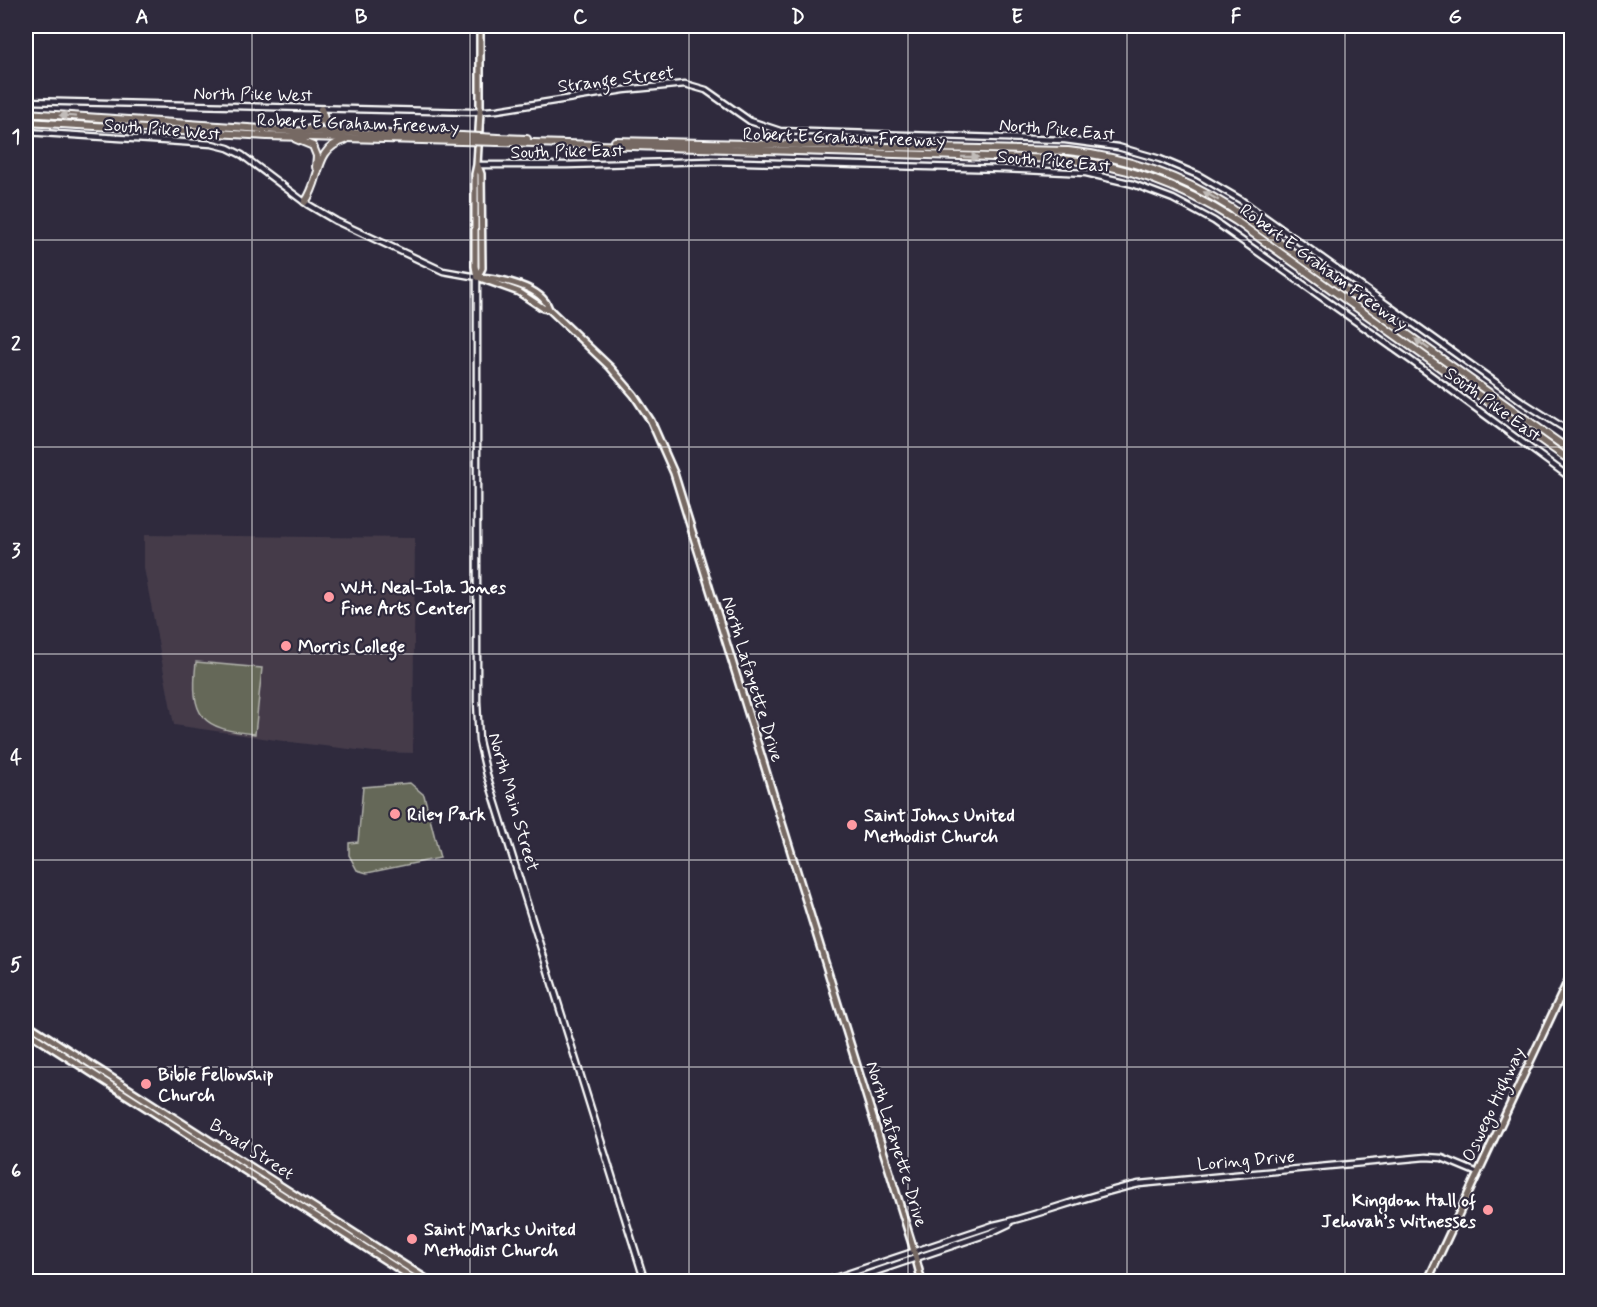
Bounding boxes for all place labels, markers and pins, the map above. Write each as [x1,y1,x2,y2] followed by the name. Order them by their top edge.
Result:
[340,576,506,621] place label: W.H. Neal-Iola Jones Fine Arts Center
[322,590,336,604] marker: W.H. Neal-Iola Jones Fine Arts Center
[298,635,405,661] place label: Morris College
[279,639,293,653] marker: Morris College
[407,803,486,827] place label: Riley Park
[864,804,1015,849] place label: Saint Johns United Methodist Church
[388,807,402,821] marker: Riley Park
[845,818,859,832] marker: Saint Johns United Methodist Church
[158,1063,274,1108] place label: Bible Fellowship Church
[139,1077,153,1091] marker: Bible Fellowship Church
[1321,1189,1476,1234] place label: Kingdom Hall of Jehovah’s Witnesses
[1481,1203,1495,1217] marker: Kingdom Hall of Jehovah’s Witnesses
[424,1218,576,1263] place label: Saint Marks United Methodist Church
[405,1232,419,1246] marker: Saint Marks United Methodist Church

